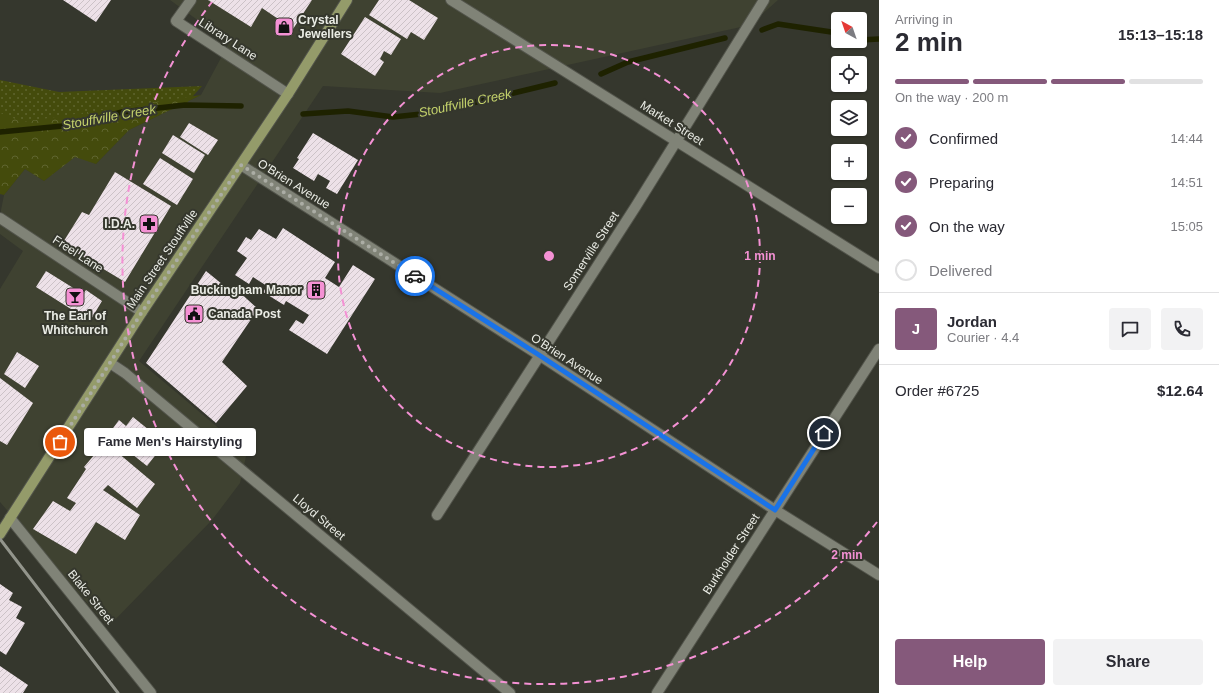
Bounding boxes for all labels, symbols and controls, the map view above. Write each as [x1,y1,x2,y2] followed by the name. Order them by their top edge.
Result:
[831,12,867,48] north arrow
[831,12,867,224] map controls
[895,12,953,27] text: Arriving in
[298,13,352,41] place label: Crystal Jewellers
[196,15,260,63] street label: Library Lane
[273,16,295,38] shop icon: Crystal Jewellers
[1118,26,1203,43] text: 15:13–15:18
[895,27,963,57] text: 2 min
[831,56,867,92] button: locate
[417,86,514,120] water label: Stouffville Creek
[895,90,1008,105] text: On the way · 200 m
[638,98,707,148] street label: Market Street
[831,100,867,136] button: layers
[61,101,158,133] water label: Stouffville Creek
[895,127,917,149] icon: check
[929,130,998,147] text: Confirmed
[1170,131,1203,146] text: 14:44
[831,144,867,180] button: +
[255,156,333,212] street label: O'Brien Avenue
[895,171,917,193] icon: check
[929,174,994,191] text: Preparing
[1170,175,1203,190] text: 14:51
[831,188,867,224] button: −
[124,207,201,311] street label: Main Street Stouffville
[560,208,622,293] street label: Somerville Street
[138,213,160,235] pharmacy icon: I.D.A.
[895,215,917,237] icon: check
[104,217,135,231] place label: I.D.A.
[929,218,1005,235] text: On the way
[1170,219,1203,234] text: 15:05
[50,233,106,276] street label: Freel Lane
[542,249,556,263] centre of rings
[744,249,776,263] text: 1 min
[395,256,435,296] courier
[929,262,992,279] text: Delivered
[404,265,426,287] icon: car
[305,279,327,301] building icon: Buckingham Manor
[191,283,302,297] place label: Buckingham Manor
[64,286,86,308] bar icon: The Earl of Whitchurch
[183,303,205,325] public building icon: Canada Post
[208,307,281,321] place label: Canada Post
[1109,308,1151,350] button: chat
[1161,308,1203,350] button: phone
[42,309,108,337] place label: The Earl of Whitchurch
[947,313,997,330] text: Jordan
[912,320,920,337] text: J
[947,330,1019,345] text: Courier · 4.4
[528,331,606,388] street label: O'Brien Avenue
[895,382,979,399] text: Order #6725
[1157,382,1203,399] text: $12.64
[807,416,841,450] pin
[813,422,835,444] icon: home
[43,425,77,459] pin
[84,428,256,456] callout: Fame Men's Hairstyling
[49,431,71,453] icon: bag
[98,434,242,449] text: Fame Men's Hairstyling
[290,491,349,543] street label: Lloyd Street
[700,510,763,597] street label: Burkholder Street
[831,548,863,562] text: 2 min
[65,567,117,627] street label: Blake Street
[895,639,1045,685] button: Help
[1053,639,1203,685] button: Share

